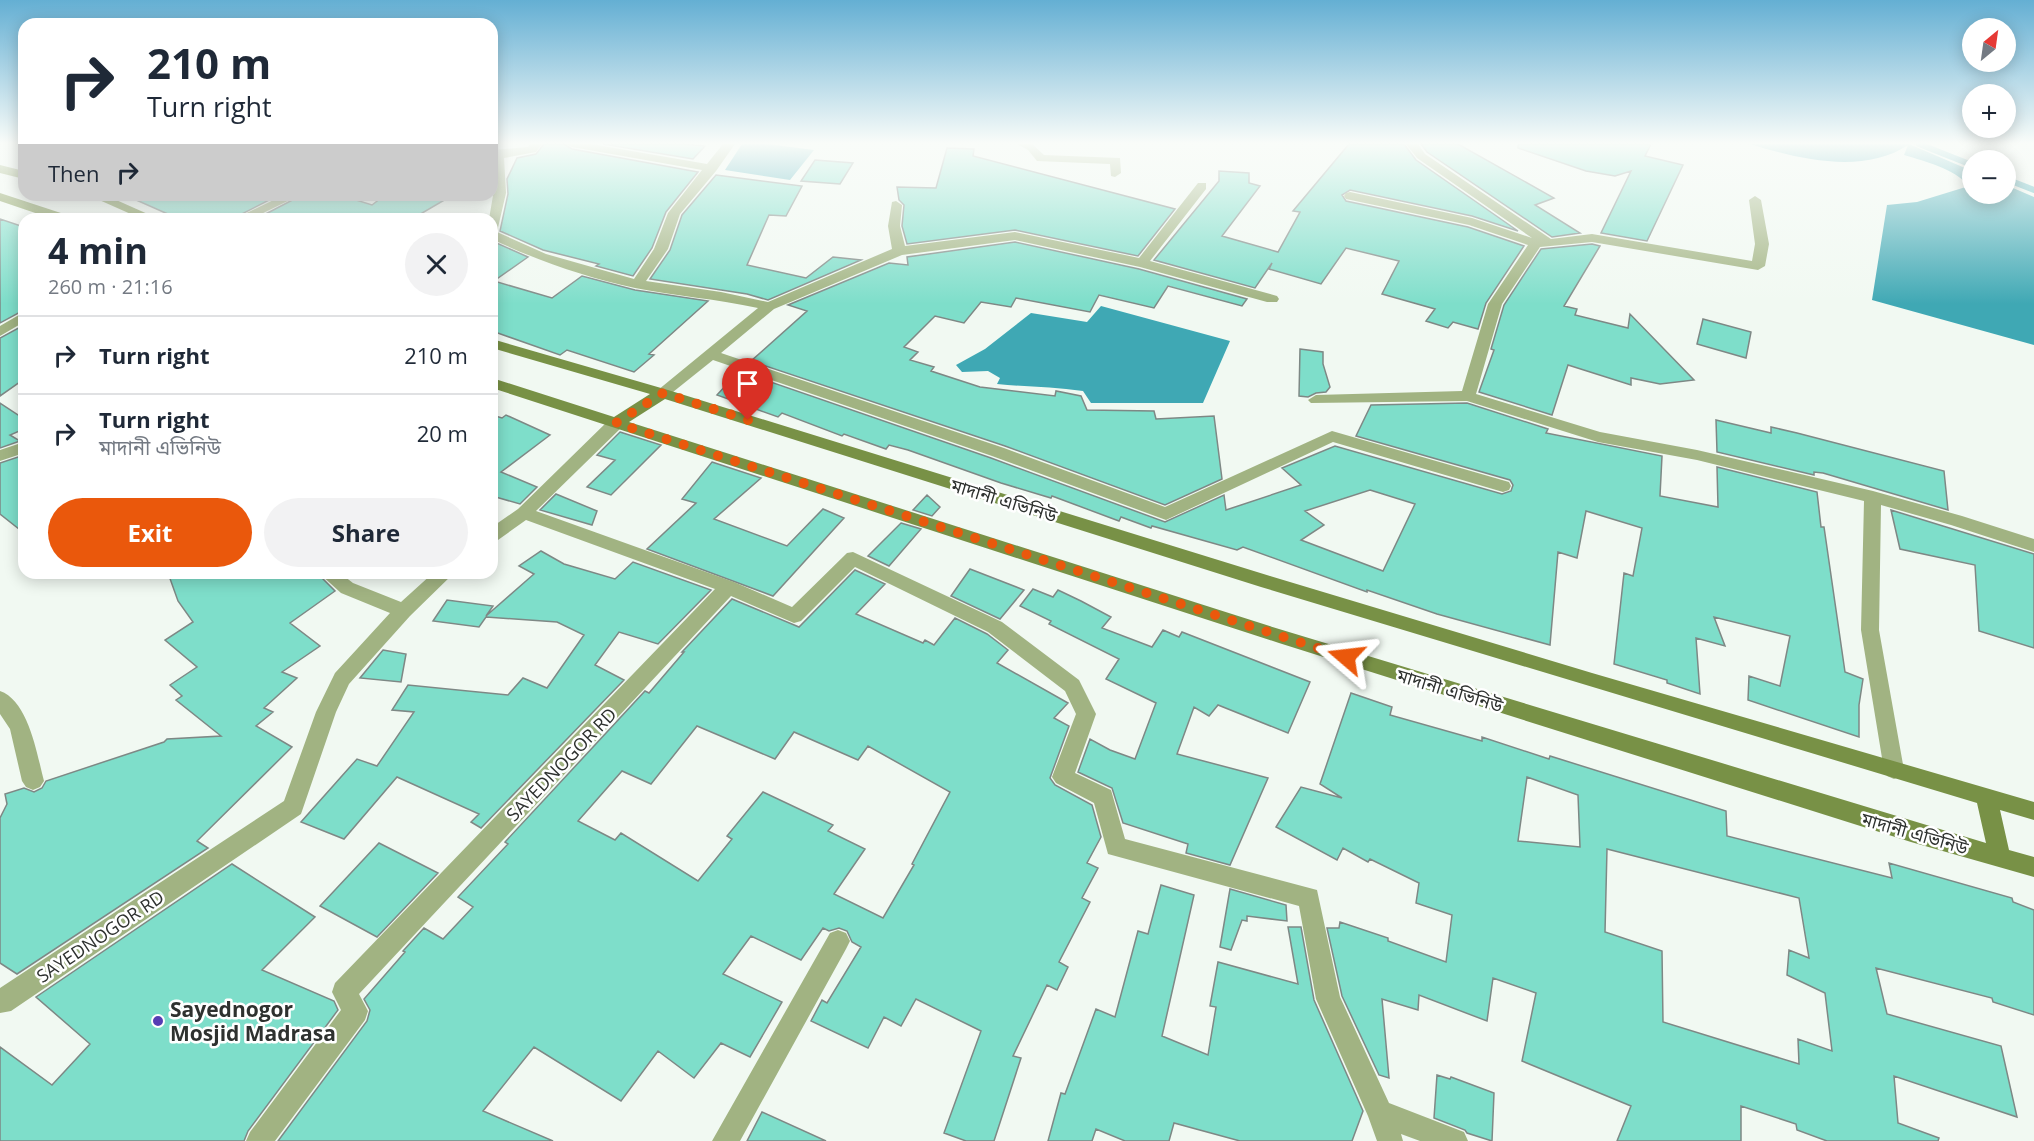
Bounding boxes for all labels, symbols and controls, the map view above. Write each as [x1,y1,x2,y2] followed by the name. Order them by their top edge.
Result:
[1962,18,2016,72] north arrow
[1962,18,2016,204] map controls
[147,34,271,91] text: 210 m
[48,42,126,120] icon: right
[1962,84,2016,138] button: +
[147,88,272,125] text: Turn right
[1962,150,2016,204] button: −
[111,156,144,189] icon: right
[48,158,99,188] text: Then
[48,226,148,275] text: 4 min
[405,233,468,296] button: close
[48,273,173,300] text: 260 m · 21:16
[48,339,81,372] icon: right
[99,340,210,370] text: Turn right
[404,340,468,370] text: 210 m
[722,358,773,420] pin
[731,367,764,400] icon: arrive
[99,404,210,434] text: Turn right
[48,417,81,450] icon: right
[417,418,468,448] text: 20 m
[99,434,221,461] text: মাদানী এভিনিউ
[947,472,1060,528] street label: মাদানী এভিনিউ
[48,498,252,567] button: Exit
[264,498,468,567] button: Share
[1314,625,1378,689] position arrow
[1393,662,1506,718] street label: মাদানী এভিনিউ
[501,702,621,826] street label: SAYEDNOGOR RD
[1858,806,1971,860] street label: মাদানী এভিনিউ
[32,884,168,988] street label: SAYEDNOGOR RD
[170,995,336,1047] place label: Sayednogor Mosjid Madrasa
[151,1014,165,1028] marker: Sayednogor Mosjid Madrasa

